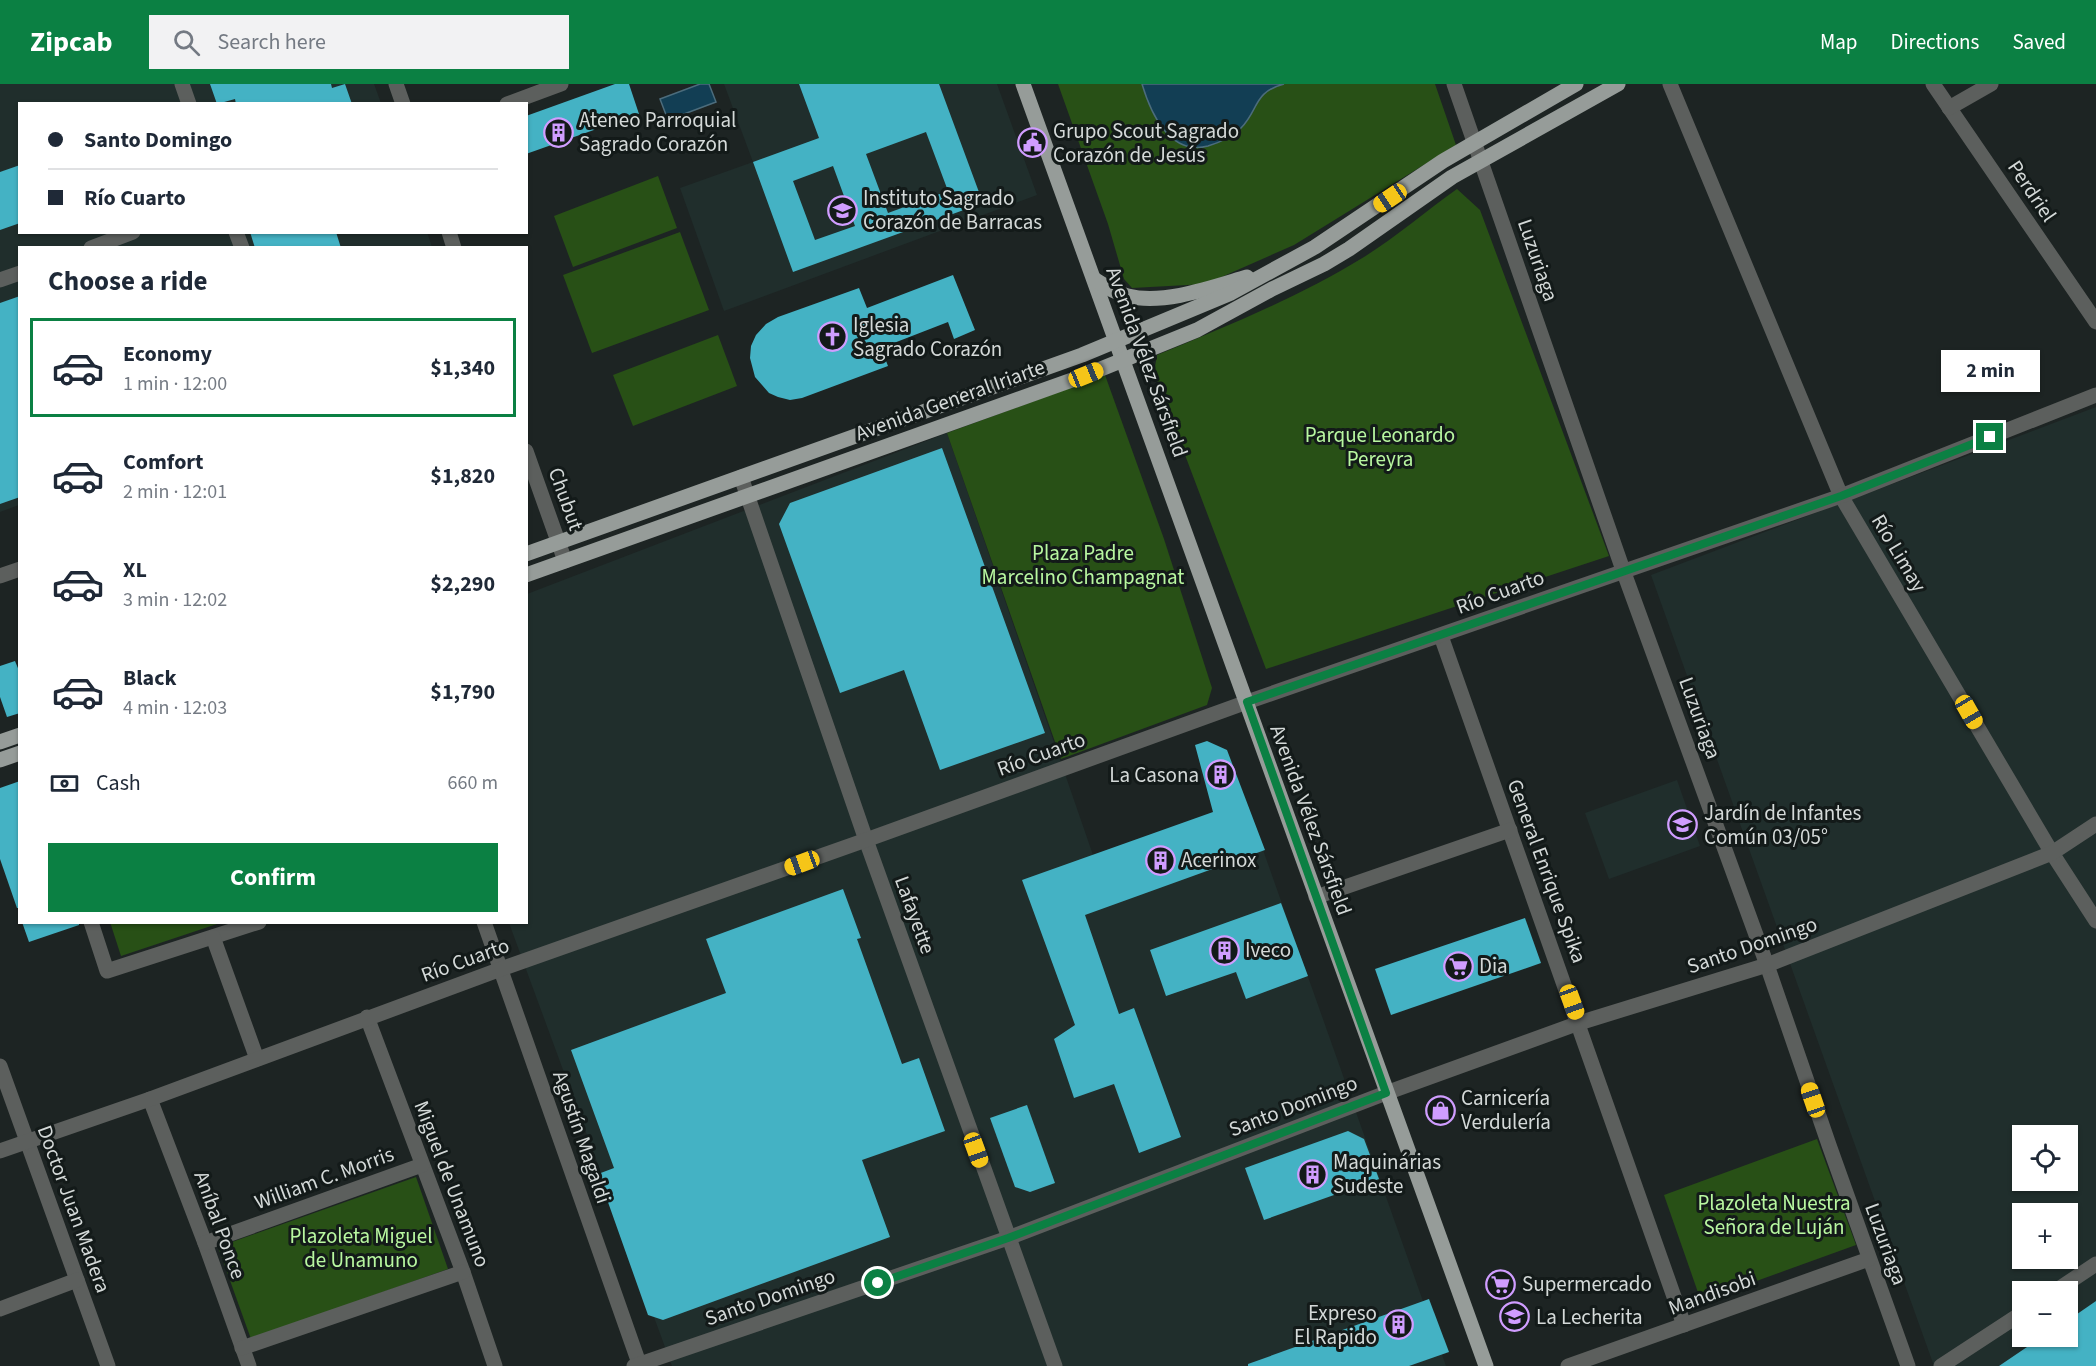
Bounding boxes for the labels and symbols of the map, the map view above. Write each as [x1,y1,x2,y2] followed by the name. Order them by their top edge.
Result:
[579,105,736,159] place label: Ateneo Parroquial Sagrado Corazón
[542,116,574,148] building icon: Ateneo Parroquial Sagrado Corazón
[1053,116,1239,170] place label: Grupo Scout Sagrado Corazón de Jesús
[1016,127,1048,159] public building icon: Grupo Scout Sagrado Corazón de Jesús
[2000,154,2064,228] street label: Perdriel
[1370,180,1410,216] car
[863,183,1042,237] place label: Instituto Sagrado Corazón de Barracas
[826,194,858,226] school or university icon: Instituto Sagrado Corazón de Barracas
[1510,215,1566,305] street label: Luzuriaga
[1099,263,1195,461] street label: Avenida Vélez Sársfield
[853,310,1002,364] place label: Iglesia Sagrado Corazón
[816,321,848,353] church icon: Iglesia Sagrado Corazón
[1940,350,2040,392] callout: 2 min
[851,352,1049,448] street label: Avenida General Iriarte
[1066,360,1106,390] car
[1305,420,1455,474] park label: Parque Leonardo Pereyra
[1976,423,2003,450] route end
[541,463,591,535] street label: Chubut
[1864,508,1934,598] street label: Río Limay
[982,538,1184,592] park label: Plaza Padre Marcelino Champagnat
[1452,562,1548,622] street label: Río Cuarto
[1671,673,1729,763] street label: Luzuriaga
[1952,692,1986,732] car
[1263,721,1359,919] street label: Avenida Vélez Sársfield
[993,724,1089,784] street label: Río Cuarto
[1204,759,1236,791] building icon: La Casona
[1109,760,1199,790] place label: La Casona
[1500,775,1594,967] street label: General Enrique Spika
[1704,798,1862,852] place label: Jardín de Infantes Común 03/05°
[1667,809,1699,841] school or university icon: Jardín de Infantes Común 03/05°
[1144,844,1176,876] building icon: Acerinox
[1181,845,1257,875] place label: Acerinox
[782,848,822,878] car
[887,872,943,958] street label: Lafayette
[1683,909,1821,981] street label: Santo Domingo
[417,930,513,990] street label: Río Cuarto
[1208,934,1240,966] building icon: Iveco
[1245,935,1291,965] place label: Iveco
[1442,950,1474,982] supermarket icon: Dia
[1479,951,1508,981] place label: Dia
[1557,982,1587,1022] car
[545,1067,619,1207] street label: Agustín Magaldi
[1224,1068,1362,1144] street label: Santo Domingo
[1799,1080,1827,1120] car
[1461,1083,1551,1137] place label: Carnicería Verdulería
[1424,1094,1456,1126] shop icon: Carnicería Verdulería
[406,1096,498,1272] street label: Miguel de Unamuno
[30,1121,118,1297] street label: Doctor Juan Madera
[961,1130,991,1170] car
[250,1139,398,1217] street label: William C. Morris
[1333,1147,1441,1201] place label: Maquinárias Sudeste
[1296,1158,1328,1190] building icon: Maquinárias Sudeste
[187,1167,253,1283] street label: Aníbal Ponce
[1697,1188,1851,1242] park label: Plazoleta Nuestra Señora de Luján
[1857,1199,1915,1289] street label: Luzuriaga
[289,1221,433,1275] park label: Plazoleta Miguel de Unamuno
[701,1261,839,1333] street label: Santo Domingo
[1664,1263,1760,1323] street label: Mandisobi
[1485,1268,1517,1300] supermarket icon: Supermercado
[864,1269,891,1296] route start
[1522,1269,1652,1299] place label: Supermercado
[1294,1298,1377,1352] place label: Expreso El Rapido
[1499,1301,1531,1333] school or university icon: La Lecherita
[1536,1302,1642,1332] place label: La Lecherita
[1382,1309,1414,1341] building icon: Expreso El Rapido

